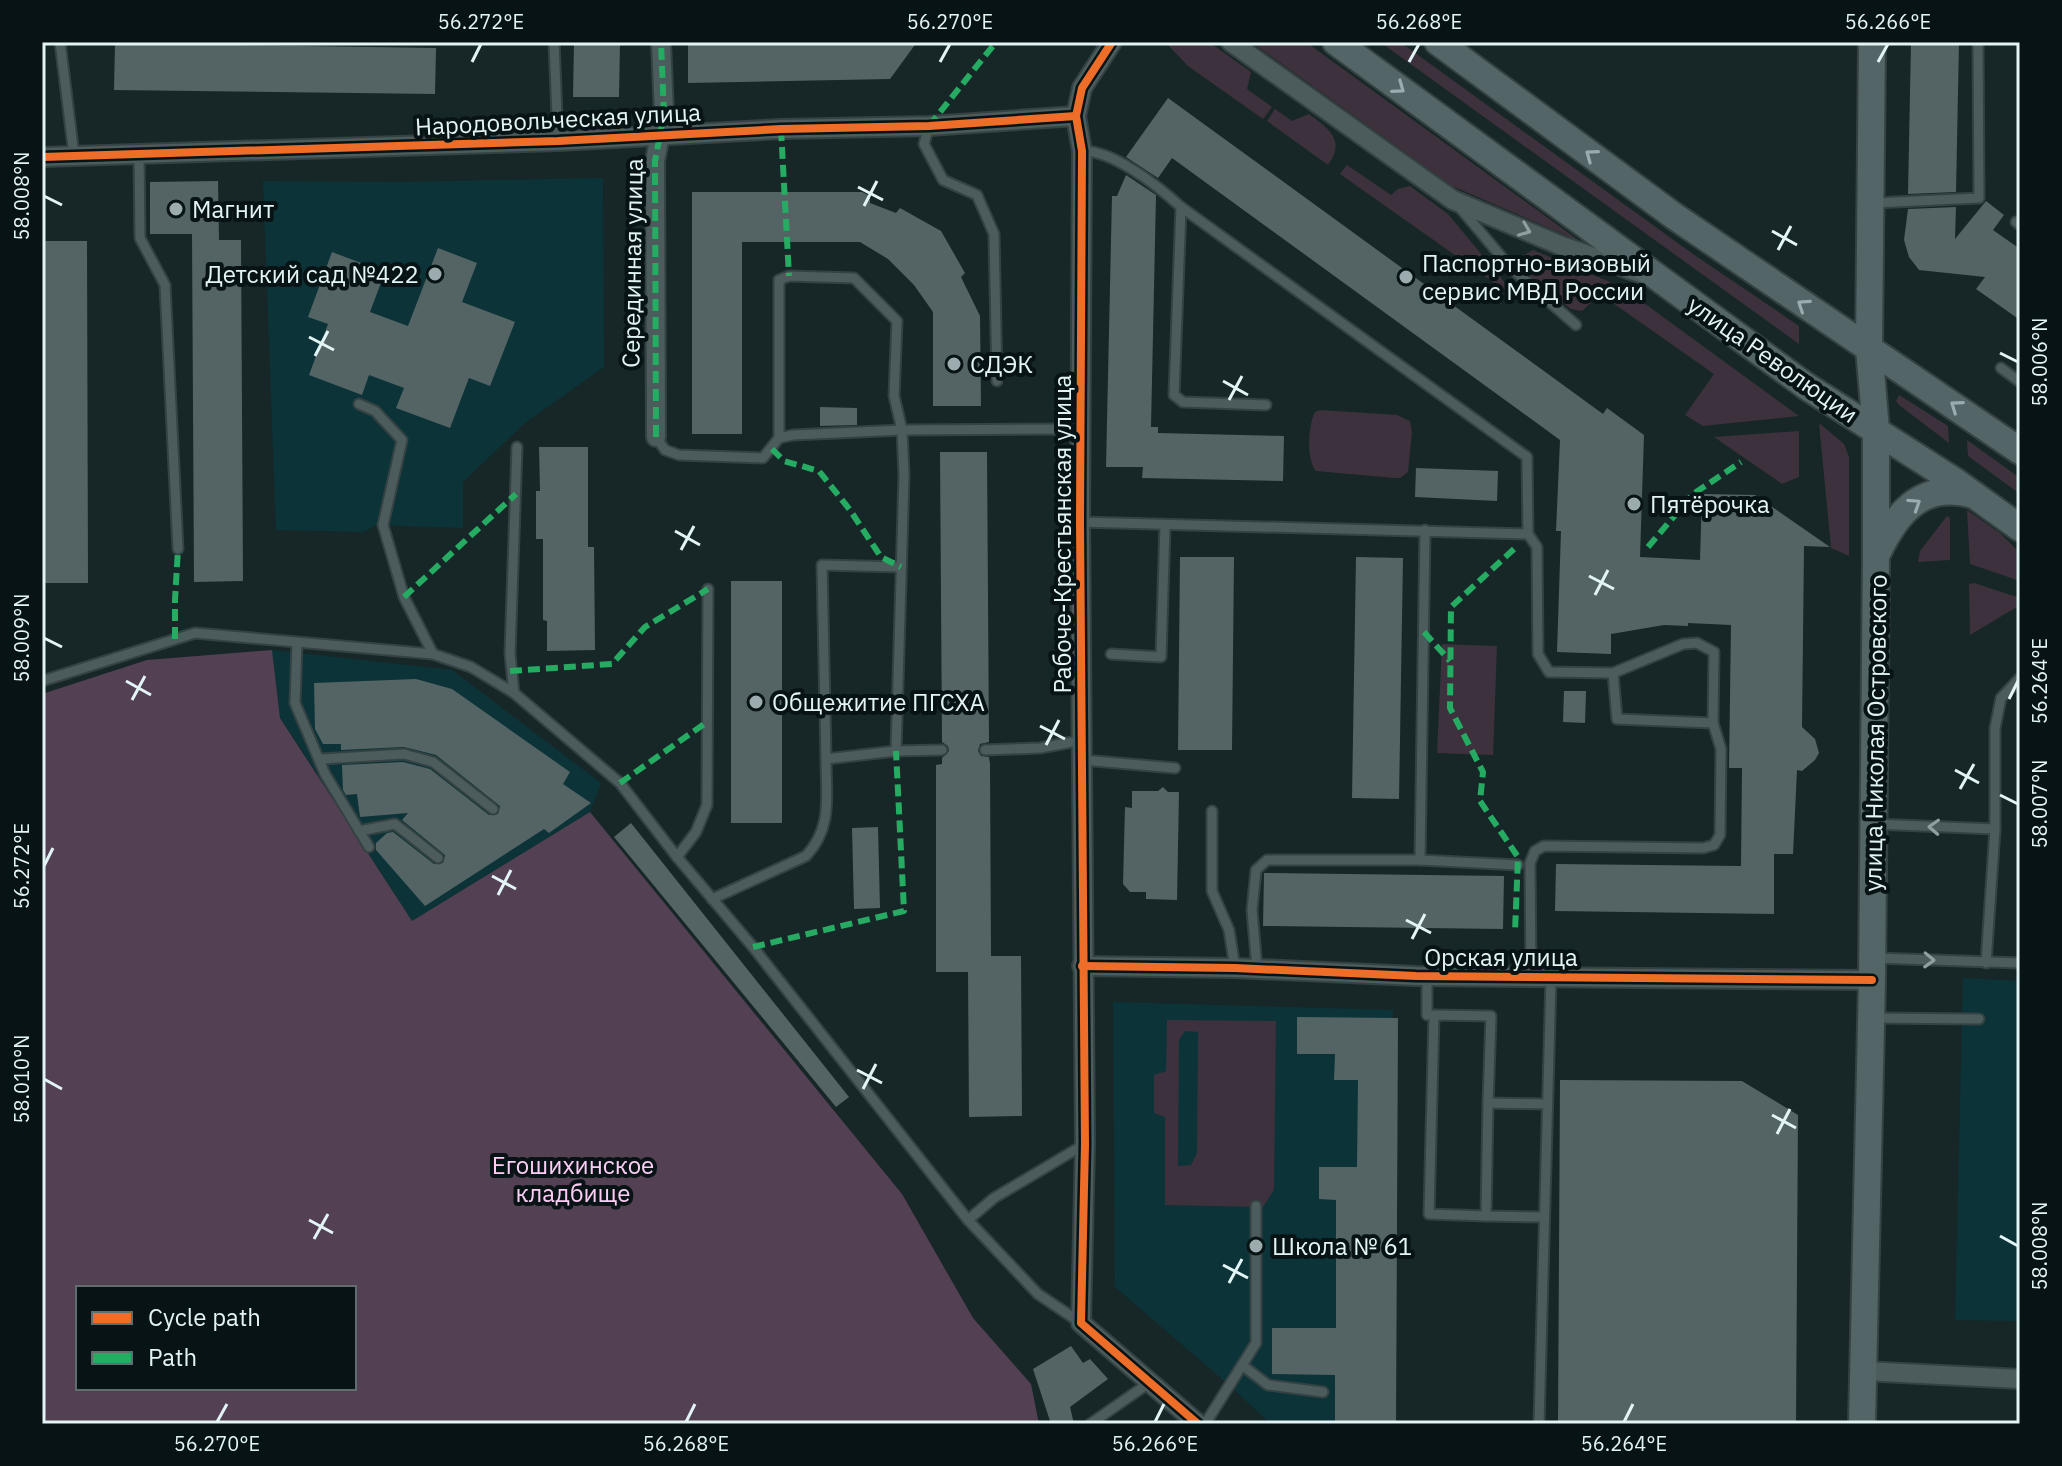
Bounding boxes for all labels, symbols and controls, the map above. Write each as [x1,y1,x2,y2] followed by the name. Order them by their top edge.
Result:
[438,8,524,35] text: 56.272°E
[907,8,993,35] text: 56.270°E
[1376,8,1462,35] text: 56.268°E
[1845,8,1931,35] text: 56.266°E
[1390,78,1405,93] one-way arrow
[414,96,702,142] street label: Народовольческая улица
[1586,150,1600,165] one-way arrow
[8,152,35,240] text: 58.008°N
[614,158,650,368] street label: Серединная улица
[192,193,274,225] place label: Магнит
[167,200,185,218] marker: Магнит
[1517,221,1531,237] one-way arrow
[1422,247,1651,307] place label: Паспортно-визовый сервис МВД России
[205,258,419,290] place label: Детский сад №422
[426,265,444,283] marker: Детский сад №422
[1397,268,1415,286] marker: Паспортно-визовый сервис МВД России
[1681,288,1865,430] street label: улица Революции
[1798,300,1812,315] one-way arrow
[2026,318,2053,406] text: 58.006°N
[970,348,1033,380] place label: СДЭК
[945,355,963,373] marker: СДЭК
[1046,374,1078,693] street label: Рабоче-Крестьянская улица
[1951,401,1965,416] one-way arrow
[1650,488,1770,520] place label: Пятёрочка
[1625,495,1643,513] marker: Пятёрочка
[1906,498,1920,513] one-way arrow
[1856,574,1894,892] street label: улица Николая Островского
[8,594,35,682] text: 58.009°N
[2026,638,2053,724] text: 56.264°E
[772,686,985,718] place label: Общежитие ПГСХА
[747,693,765,711] marker: Общежитие ПГСХА
[2026,760,2053,848] text: 58.007°N
[1927,819,1940,836] one-way arrow
[8,823,35,909] text: 56.272°E
[1424,941,1578,973] street label: Орская улица
[1923,951,1936,968] one-way arrow
[8,1035,35,1123] text: 58.010°N
[492,1149,654,1209] park label: Егошихинское кладбище
[2026,1202,2053,1290] text: 58.008°N
[1272,1230,1412,1262] place label: Школа № 61
[1247,1237,1265,1255] marker: Школа № 61
[76,1286,356,1390] legend
[148,1301,261,1333] text: Cycle path
[148,1341,197,1373] text: Path
[174,1430,260,1457] text: 56.270°E
[643,1430,729,1457] text: 56.268°E
[1112,1430,1198,1457] text: 56.266°E
[1581,1430,1667,1457] text: 56.264°E

